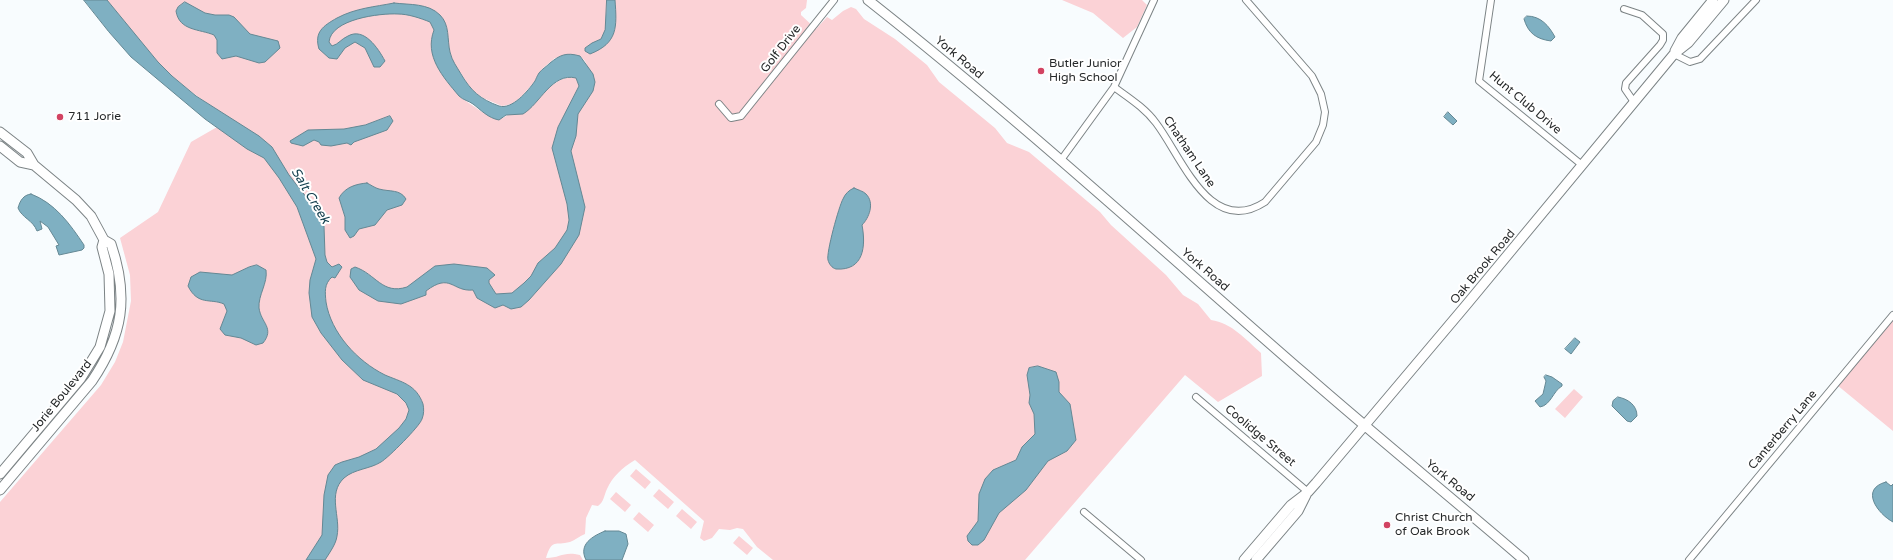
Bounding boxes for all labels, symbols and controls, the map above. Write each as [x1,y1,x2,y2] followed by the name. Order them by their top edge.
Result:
[758,22,804,76] street label: Golf Drive
[932,34,986,82] street label: York Road
[1049,57,1122,85] place label: Butler Junior High School
[1036,66,1046,76] marker: Butler Junior High School
[1486,69,1564,137] street label: Hunt Club Drive
[68,110,121,124] place label: 711 Jorie
[55,112,65,122] marker: 711 Jorie
[1160,114,1218,190] street label: Chatham Lane
[287,165,333,227] water label: Salt Creek
[1448,227,1518,307] street label: Oak Brook Road
[1178,245,1232,295] street label: York Road
[29,357,95,435] street label: Jorie Boulevard
[1746,387,1820,473] street label: Canterberry Lane
[1222,402,1298,470] street label: Coolidge Street
[1423,457,1477,505] street label: York Road
[1395,511,1473,539] place label: Christ Church of Oak Brook
[1382,520,1392,530] marker: Christ Church of Oak Brook

